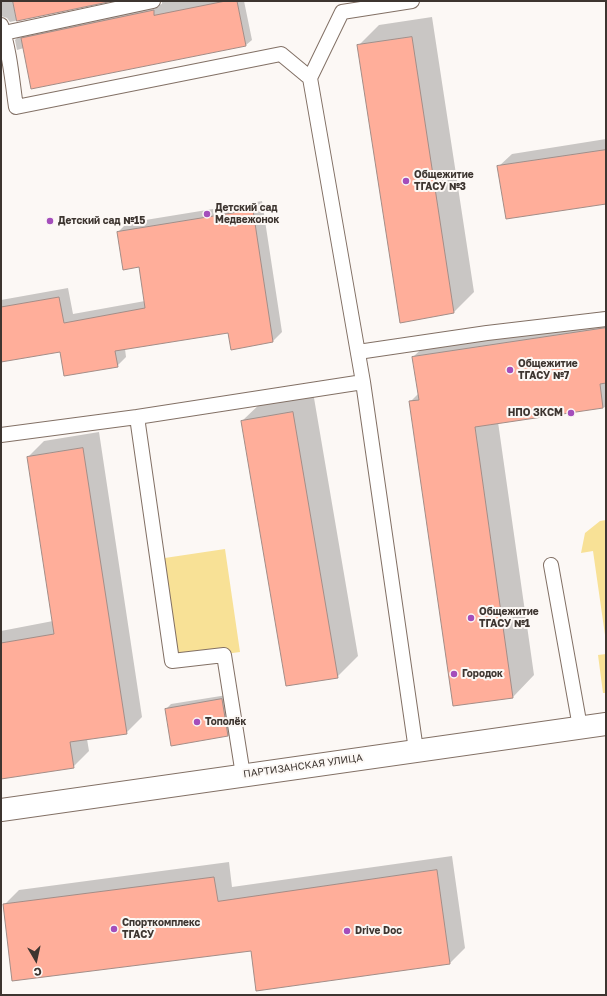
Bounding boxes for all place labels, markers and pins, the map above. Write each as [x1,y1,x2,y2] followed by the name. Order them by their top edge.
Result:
[414,169,474,192] place label: Общежитие ТГАСУ №3
[401,176,411,186] marker: Общежитие ТГАСУ №3
[215,202,279,226] place label: Детский сад Медвежонок
[202,209,212,219] marker: Детский сад Медвежонок
[58,215,145,227] place label: Детский сад №15
[45,216,55,226] marker: Детский сад №15
[518,358,578,382] place label: Общежитие ТГАСУ №7
[505,365,515,375] marker: Общежитие ТГАСУ №7
[508,407,563,419] place label: НПО ЗКСМ
[566,408,576,418] marker: НПО ЗКСМ
[479,606,539,630] place label: Общежитие ТГАСУ №1
[466,613,476,623] marker: Общежитие ТГАСУ №1
[462,668,503,680] place label: Городок
[449,669,459,679] marker: Городок
[205,716,246,728] place label: Тополёк
[192,717,202,727] marker: Тополёк
[122,917,200,940] place label: Спорткомплекс ТГАСУ
[109,924,119,934] marker: Спорткомплекс ТГАСУ
[355,925,402,937] place label: Drive Doc
[342,926,352,936] marker: Drive Doc

